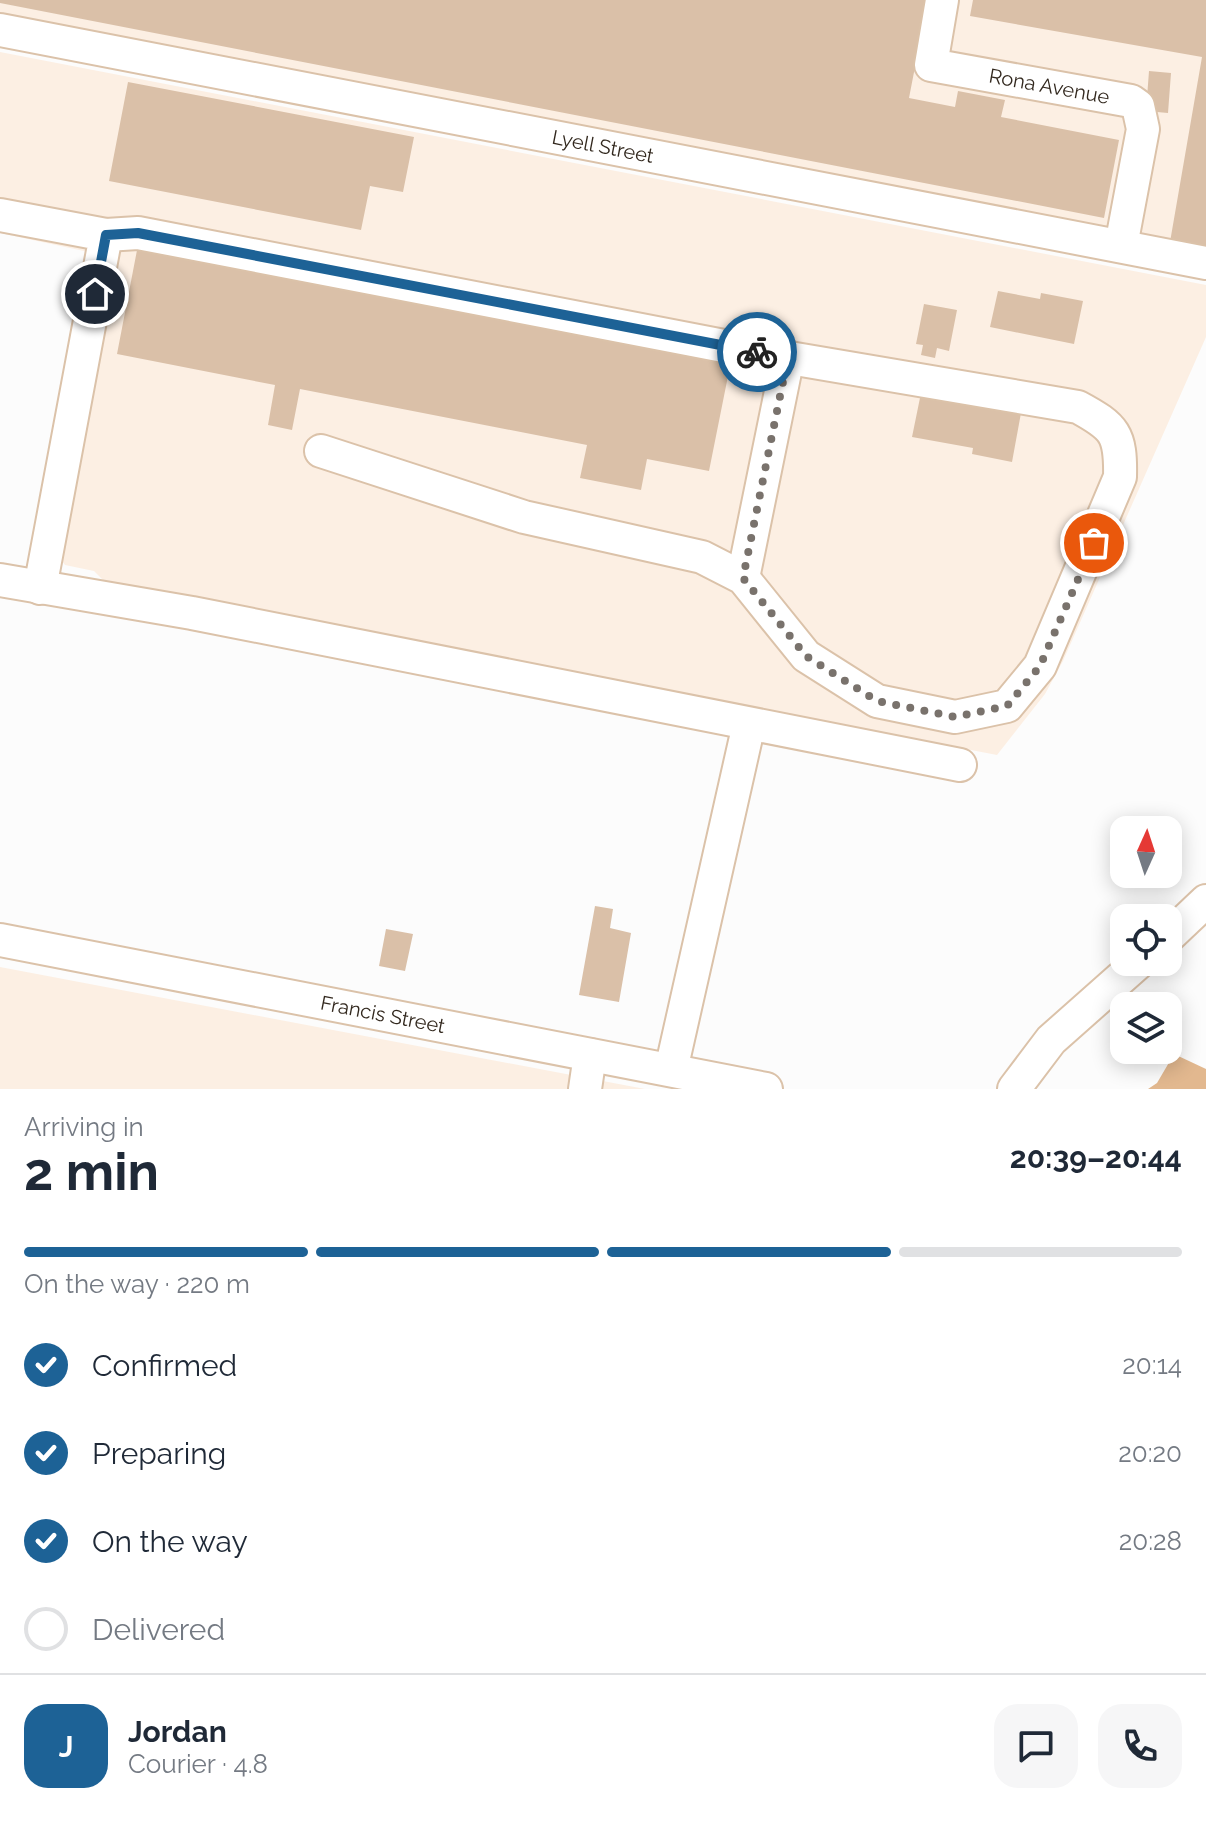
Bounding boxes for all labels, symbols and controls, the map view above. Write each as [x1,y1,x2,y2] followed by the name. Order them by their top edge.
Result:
[987,64,1112,109] street label: Rona Avenue
[550,125,656,168] street label: Lyell Street
[61,260,129,328] pin
[73,272,117,316] icon: home
[717,312,797,392] courier
[735,330,779,374] icon: bike
[1060,509,1128,577] pin
[1072,521,1116,565] icon: bag
[1110,816,1182,888] north arrow
[1110,816,1182,1064] map controls
[1110,904,1182,976] button: locate
[319,991,447,1038] street label: Francis Street
[1110,992,1182,1064] button: layers
[24,1112,144,1142] text: Arriving in
[1010,1140,1182,1175] text: 20:39–20:44
[24,1141,159,1202] text: 2 min
[24,1269,250,1299] text: On the way · 220 m
[24,1343,68,1387] icon: check
[92,1348,237,1383] text: Confirmed
[1122,1350,1182,1380] text: 20:14
[24,1431,68,1475] icon: check
[92,1436,226,1471] text: Preparing
[1118,1438,1182,1468] text: 20:20
[24,1519,68,1563] icon: check
[92,1524,248,1559] text: On the way
[1119,1526,1182,1556] text: 20:28
[92,1612,225,1647] text: Delivered
[994,1704,1078,1788] button: chat
[1098,1704,1182,1788] button: phone
[128,1714,227,1749] text: Jordan
[59,1729,73,1764] text: J
[128,1749,268,1779] text: Courier · 4.8

